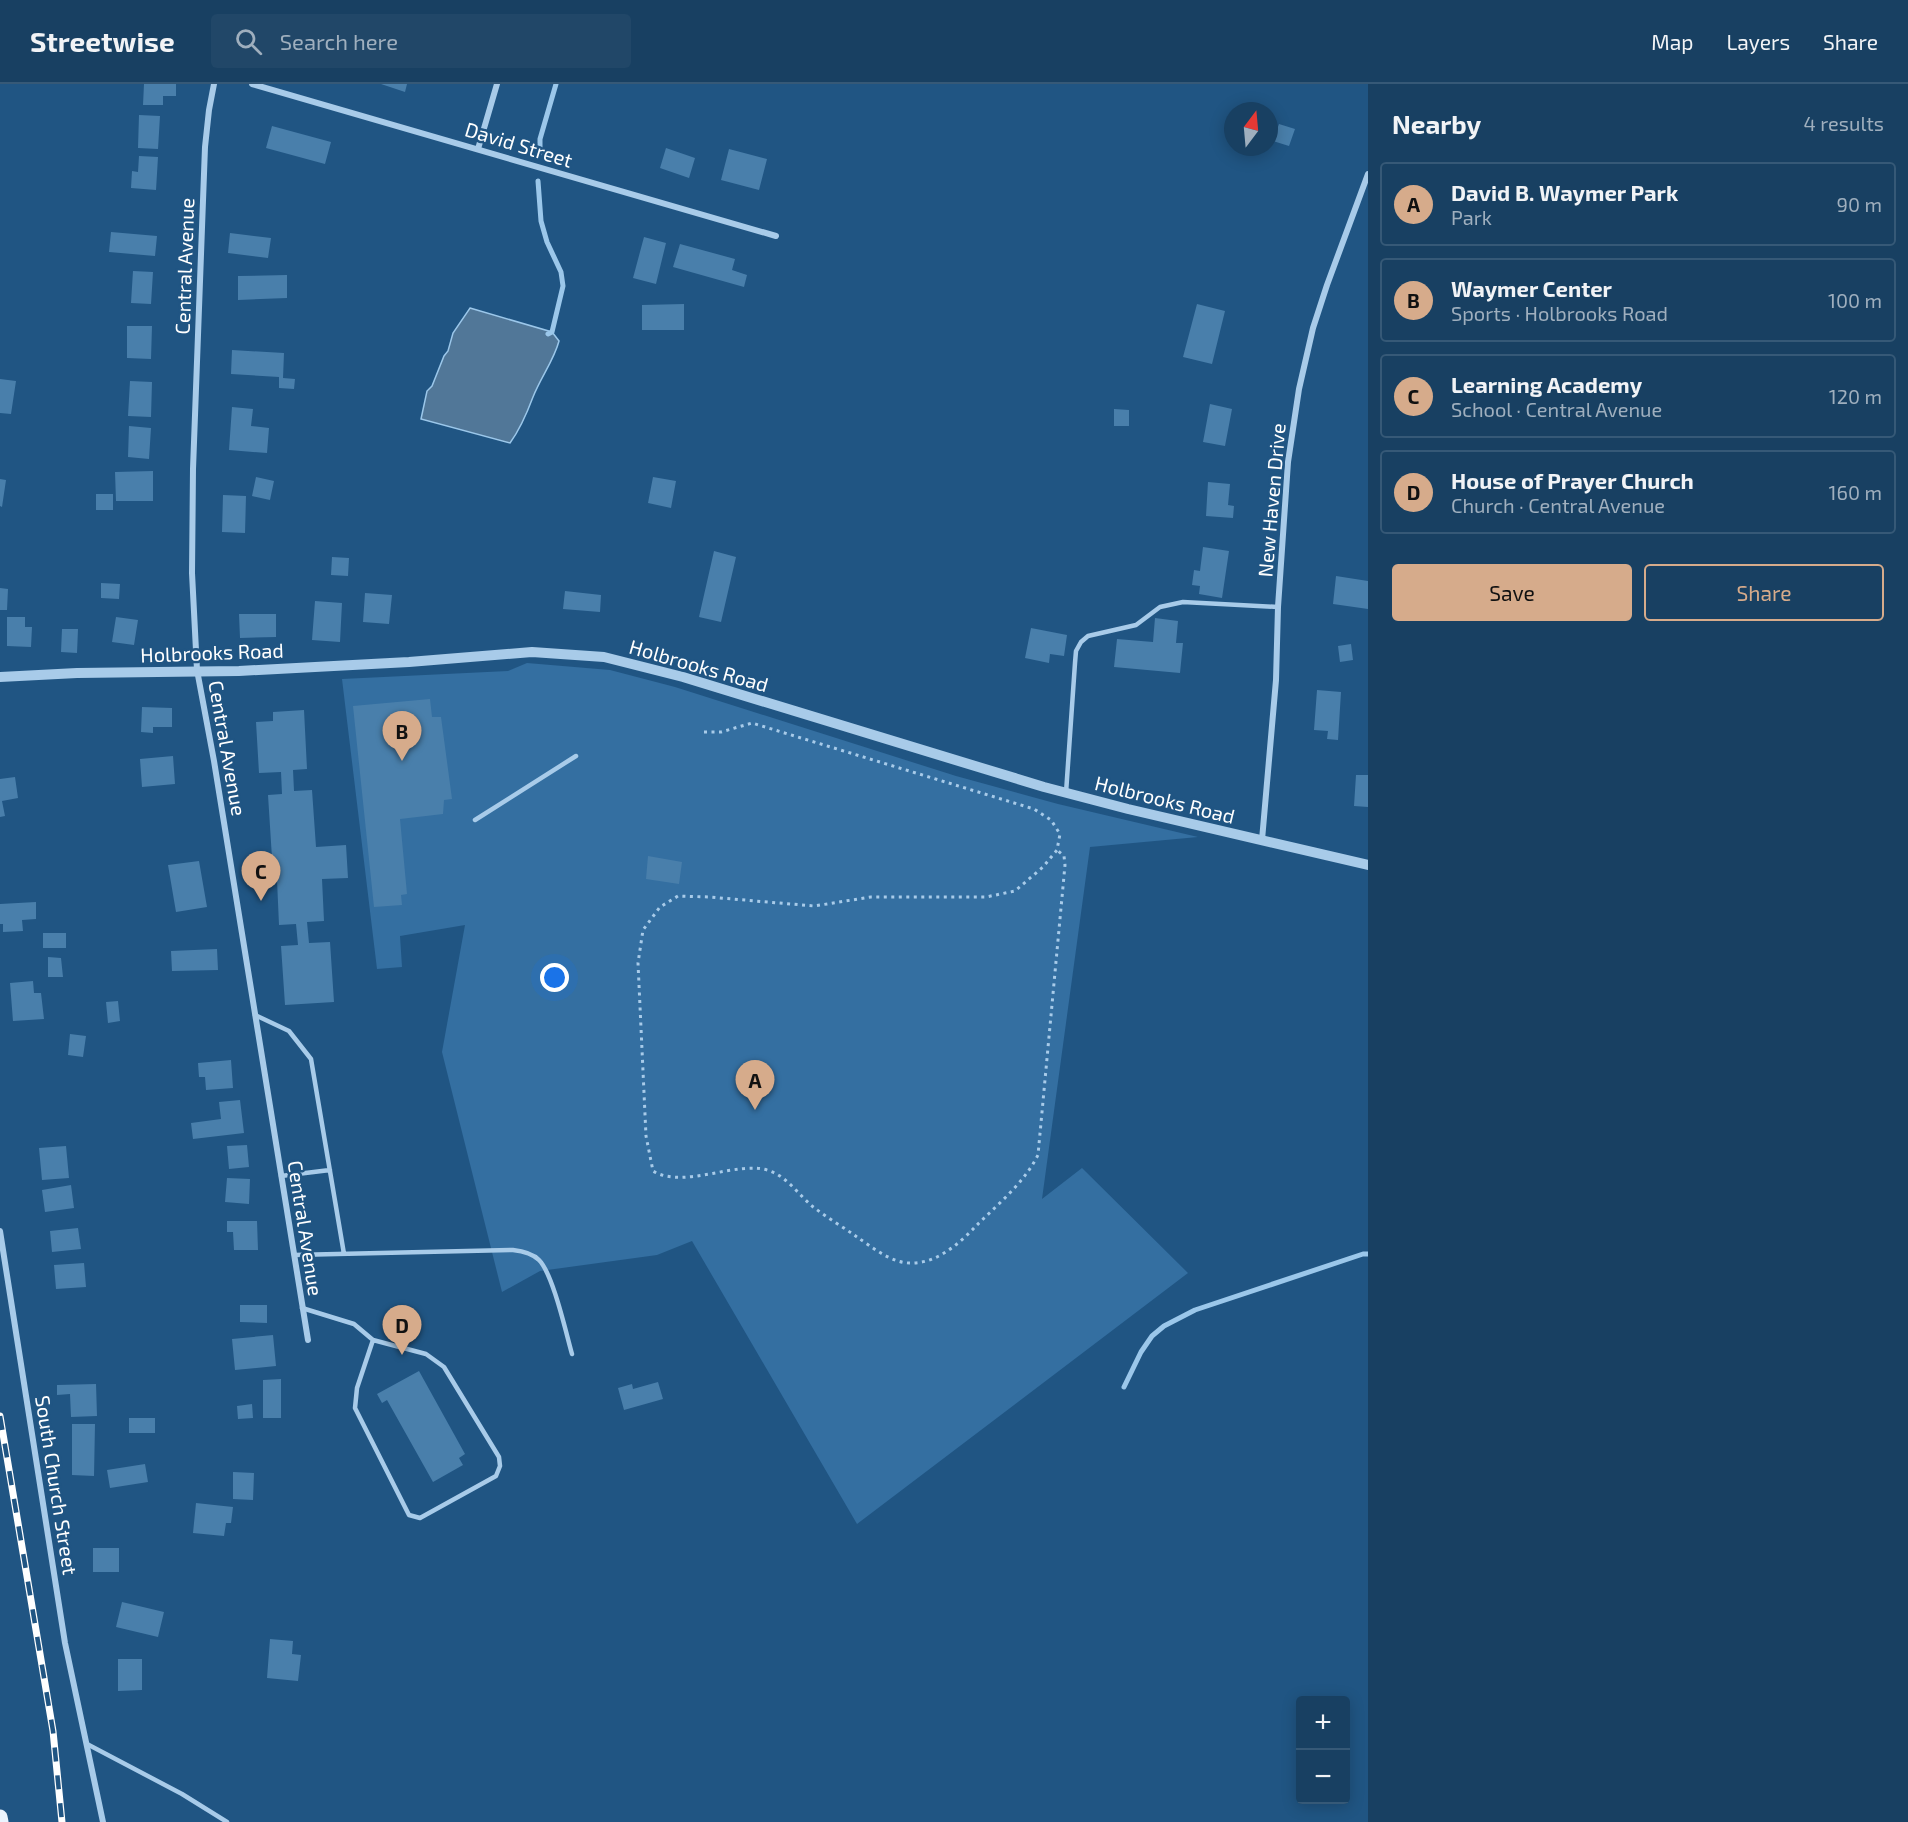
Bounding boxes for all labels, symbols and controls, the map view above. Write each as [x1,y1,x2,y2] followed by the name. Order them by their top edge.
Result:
[211,14,631,68] search box
[30,24,175,58] text: Streetwise
[232,25,265,58] icon: search
[280,28,398,54] text: Search here
[1651,29,1693,54] text: Map
[1726,29,1790,54] text: Layers
[1823,29,1878,54] text: Share
[1224,102,1278,156] north arrow
[1392,108,1481,139] text: Nearby
[1804,111,1884,135] text: 4 results
[462,116,576,172] street label: David Street
[1451,179,1678,205] text: David B. Waymer Park
[1407,192,1420,216] text: A
[1837,192,1882,216] text: 90 m
[170,197,198,335] street label: Central Avenue
[1451,205,1492,229] text: Park
[1451,275,1612,301] text: Waymer Center
[1407,288,1420,312] text: B
[1828,288,1882,312] text: 100 m
[1451,301,1668,325] text: Sports · Holbrooks Road
[1451,371,1642,397] text: Learning Academy
[1408,384,1419,408] text: C
[1829,384,1882,408] text: 120 m
[1451,397,1662,421] text: School · Central Avenue
[1252,422,1290,578] street label: New Haven Drive
[1451,467,1694,493] text: House of Prayer Church
[1407,480,1420,504] text: D
[1829,480,1882,504] text: 160 m
[1451,493,1665,517] text: Church · Central Avenue
[1392,564,1632,621] button: Save
[1644,564,1884,621] button: Share
[627,634,771,696] street label: Holbrooks Road
[140,638,284,666] street label: Holbrooks Road
[204,679,252,817] street label: Central Avenue
[382,712,422,761] pin: B
[1093,770,1237,828] street label: Holbrooks Road
[242,852,280,901] pin: C
[540,963,569,992] your location
[736,1060,774,1110] pin: A
[283,1159,329,1297] street label: Central Avenue
[382,1306,422,1355] pin: D
[31,1394,83,1577] street label: South Church Street
[1296,1696,1350,1804] map controls
[1296,1696,1350,1750] button: +
[1296,1750,1350,1804] button: −

